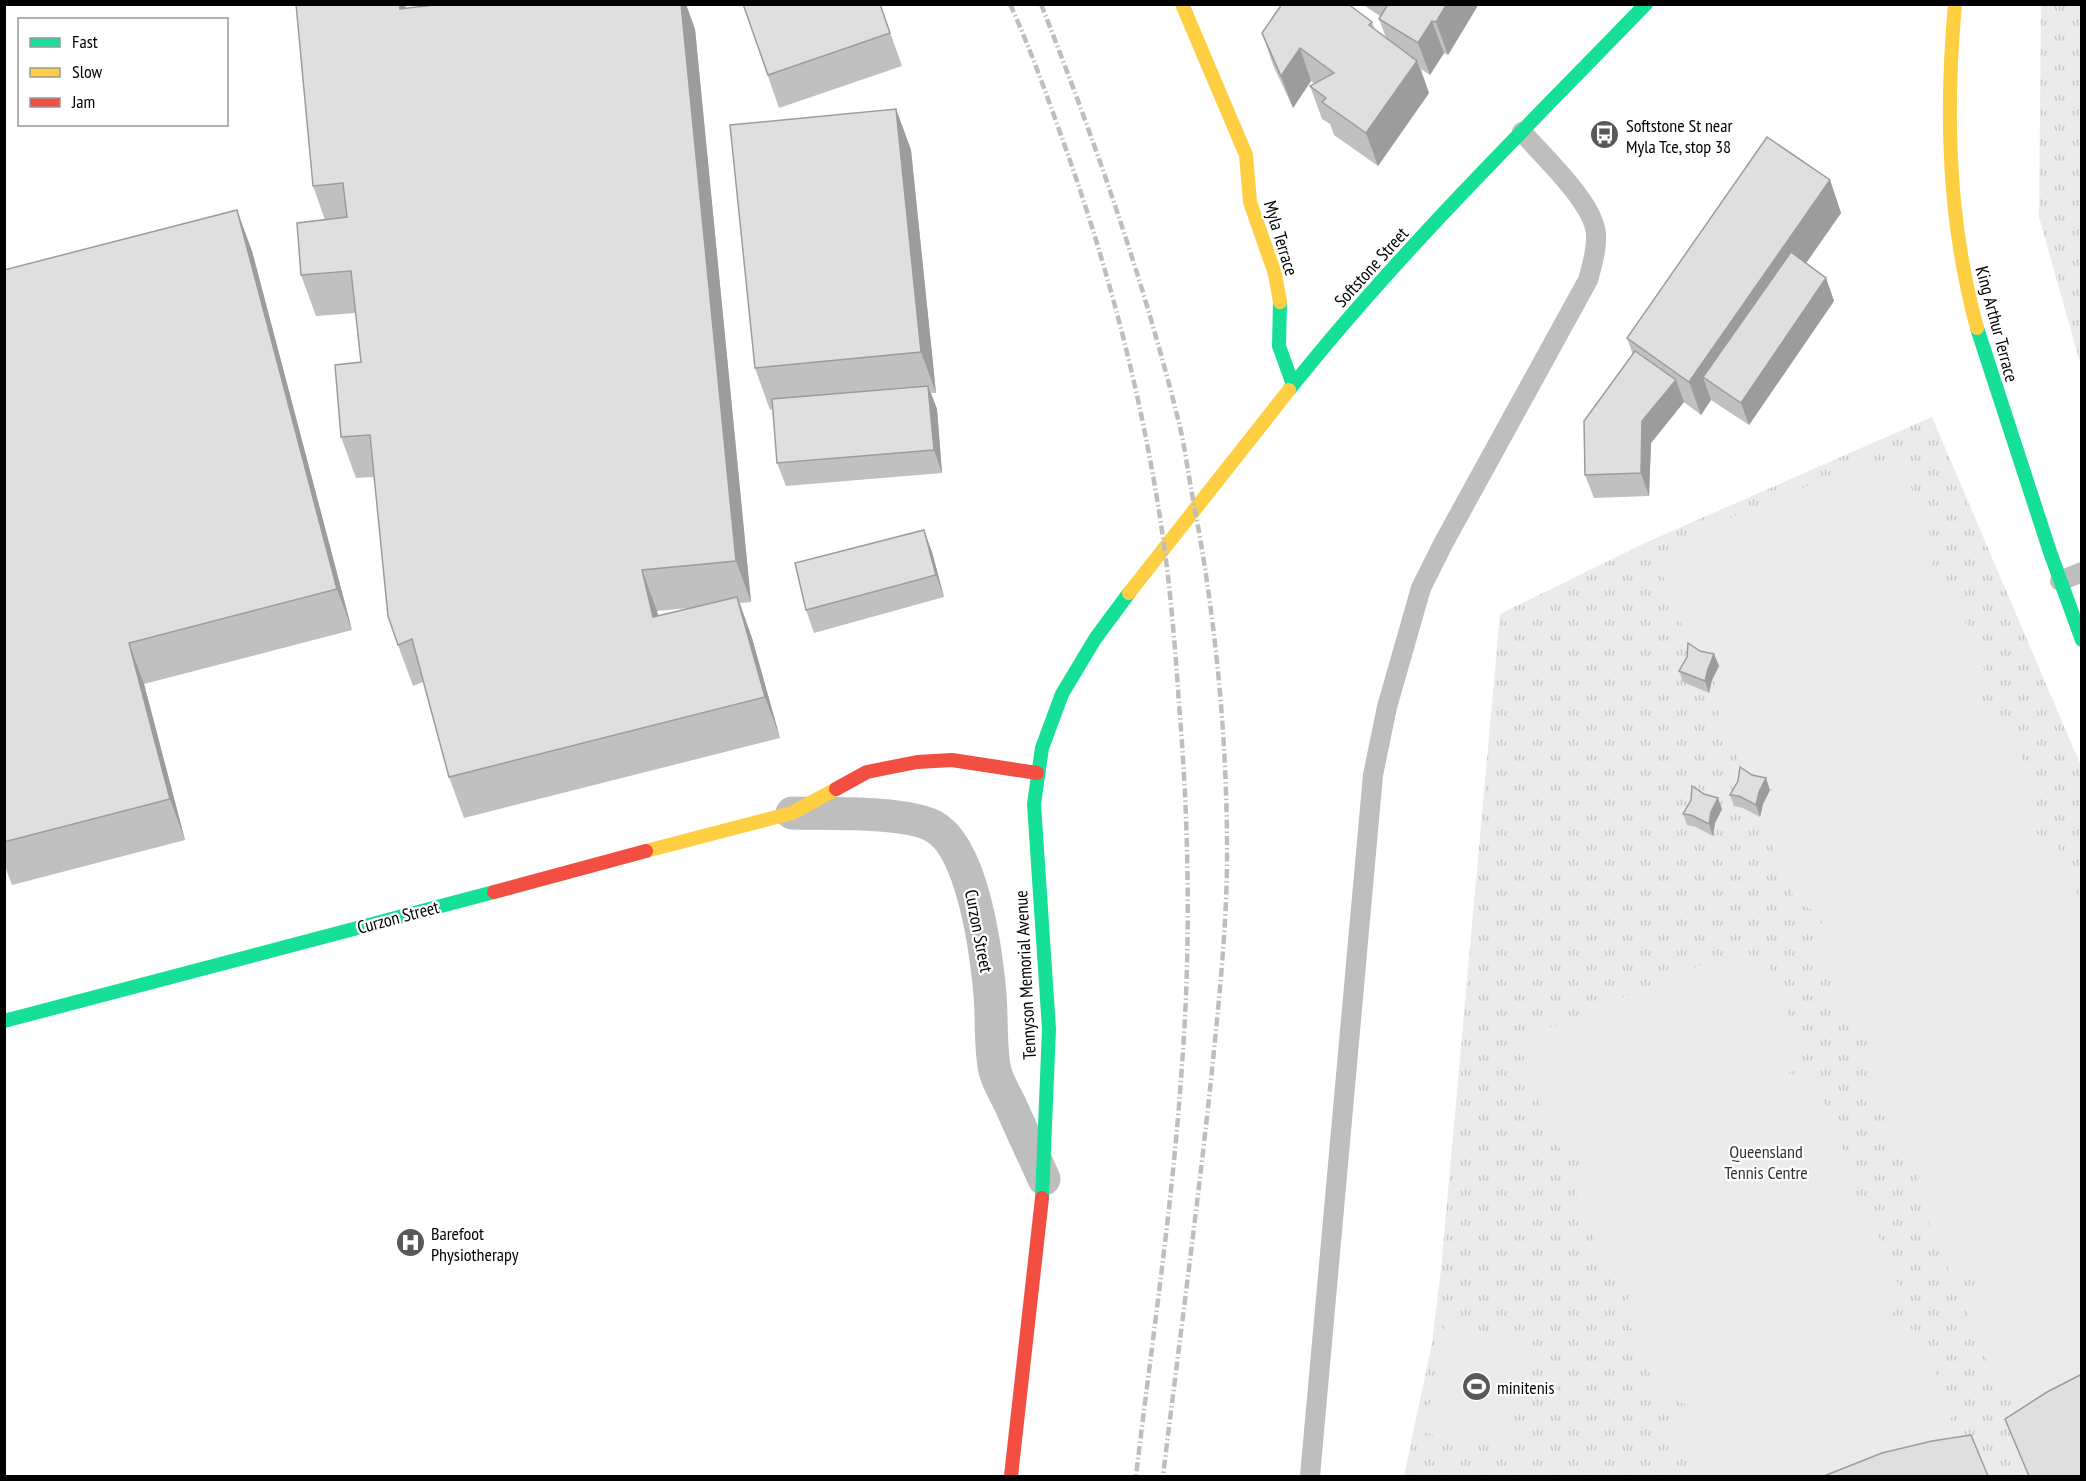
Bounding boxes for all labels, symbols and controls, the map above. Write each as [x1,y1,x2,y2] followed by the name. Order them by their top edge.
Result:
[18,18,228,126] legend
[72,30,98,53] text: Fast
[72,60,103,83] text: Slow
[71,90,95,113] text: Jam
[1626,114,1732,158] place label: Softstone St near Myla Tce, stop 38
[1589,119,1621,151] bus stop icon: Softstone St near Myla Tce, stop 38
[1259,198,1303,278] street label: Myla Terrace
[1329,222,1413,312] street label: Softstone Street
[1971,264,2023,384] street label: King Arthur Terrace
[960,888,998,974] street label: Curzon Street
[1009,890,1041,1060] street label: Tennyson Memorial Avenue
[355,895,441,939] street label: Curzon Street
[1724,1140,1808,1184] park label: Queensland Tennis Centre
[431,1222,519,1266] place label: Barefoot Physiotherapy
[394,1227,426,1259] hospital icon: Barefoot Physiotherapy
[1460,1371,1492,1403] sports icon: minitenis
[1497,1376,1555,1399] place label: minitenis

